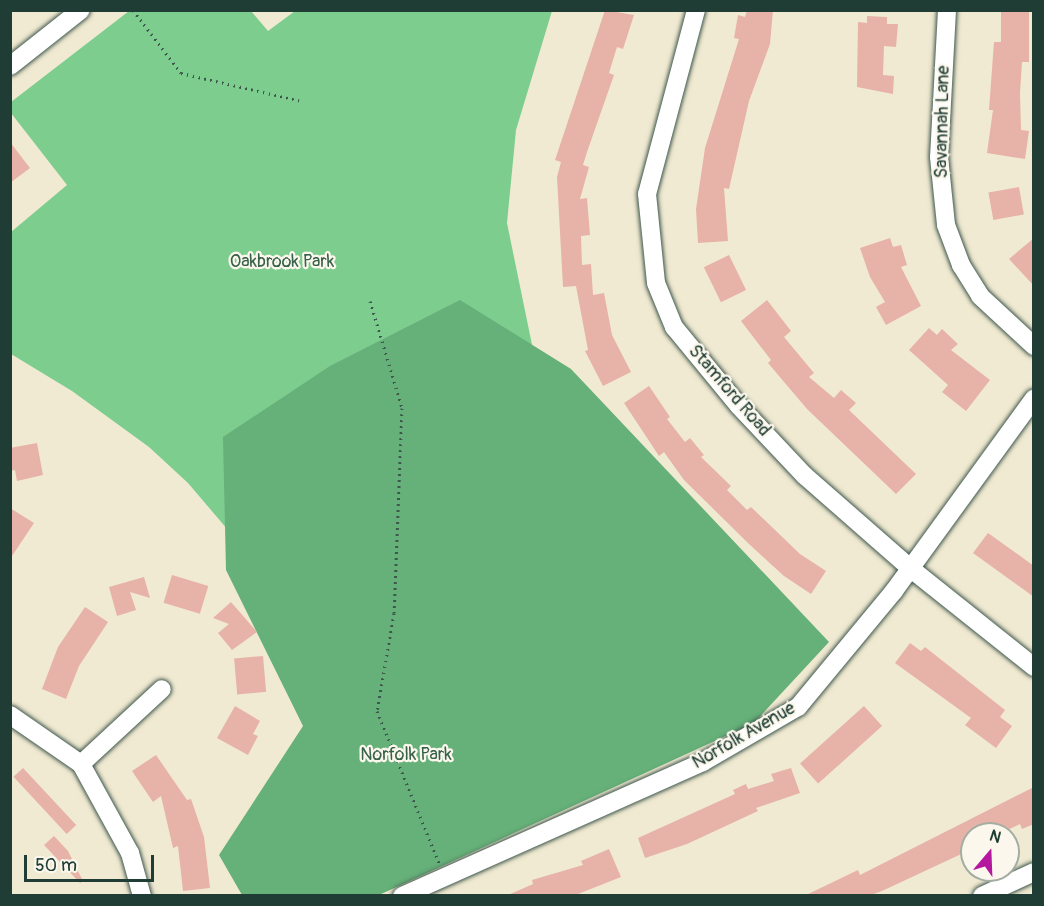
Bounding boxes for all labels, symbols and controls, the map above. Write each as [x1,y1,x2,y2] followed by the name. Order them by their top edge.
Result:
[931,65,955,179] street label: Savannah Lane
[230,251,334,273] park label: Oakbrook Park
[683,341,775,441] street label: Stamford Road
[689,698,799,774] street label: Norfolk Avenue
[360,744,452,766] park label: Norfolk Park
[960,822,1020,882] north arrow
[987,826,1004,848] text: N
[27,843,158,881] scale bar
[35,854,77,877] text: 50 m

